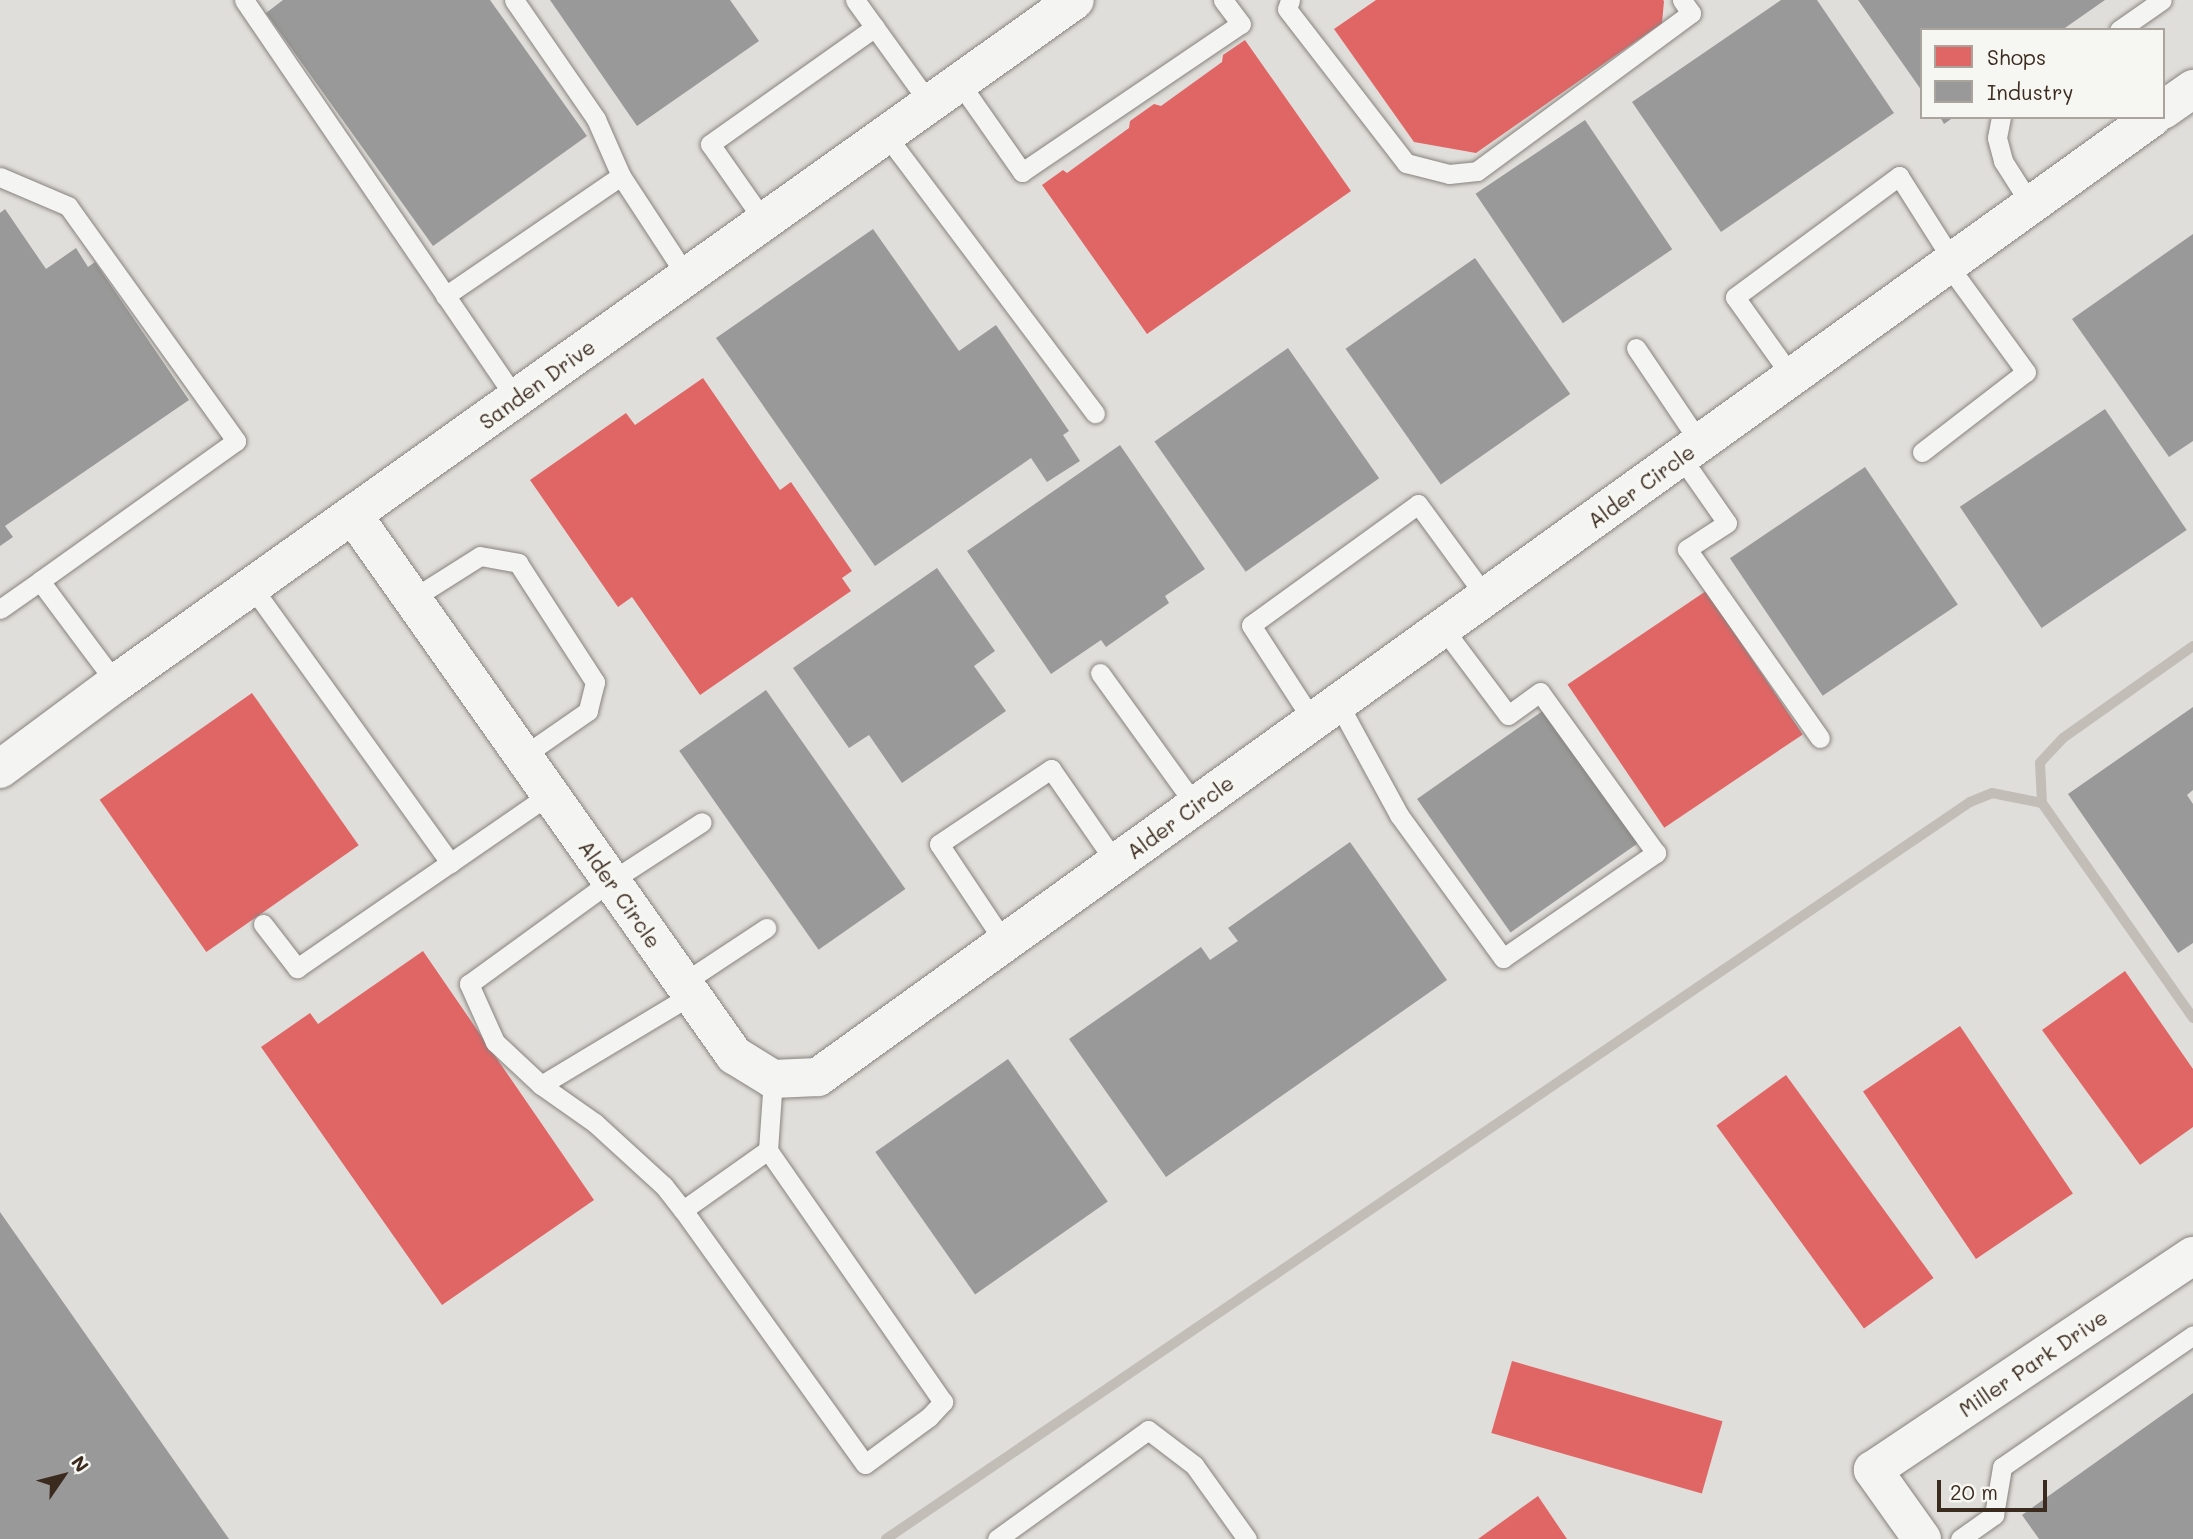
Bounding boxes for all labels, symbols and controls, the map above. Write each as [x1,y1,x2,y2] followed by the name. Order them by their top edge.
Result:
[1920,28,2165,119] legend
[1987,43,2046,70] text: Shops
[1987,78,2074,105] text: Industry
[474,334,600,434] street label: Sanden Drive
[1583,439,1699,533] street label: Alder Circle
[1122,770,1238,864] street label: Alder Circle
[574,835,666,953] street label: Alder Circle
[1954,1304,2112,1422] street label: Miller Park Drive
[28,1441,98,1511] north arrow
[66,1451,95,1477] text: N
[1941,1466,2051,1510] scale bar
[1950,1478,1998,1505] text: 20 m

